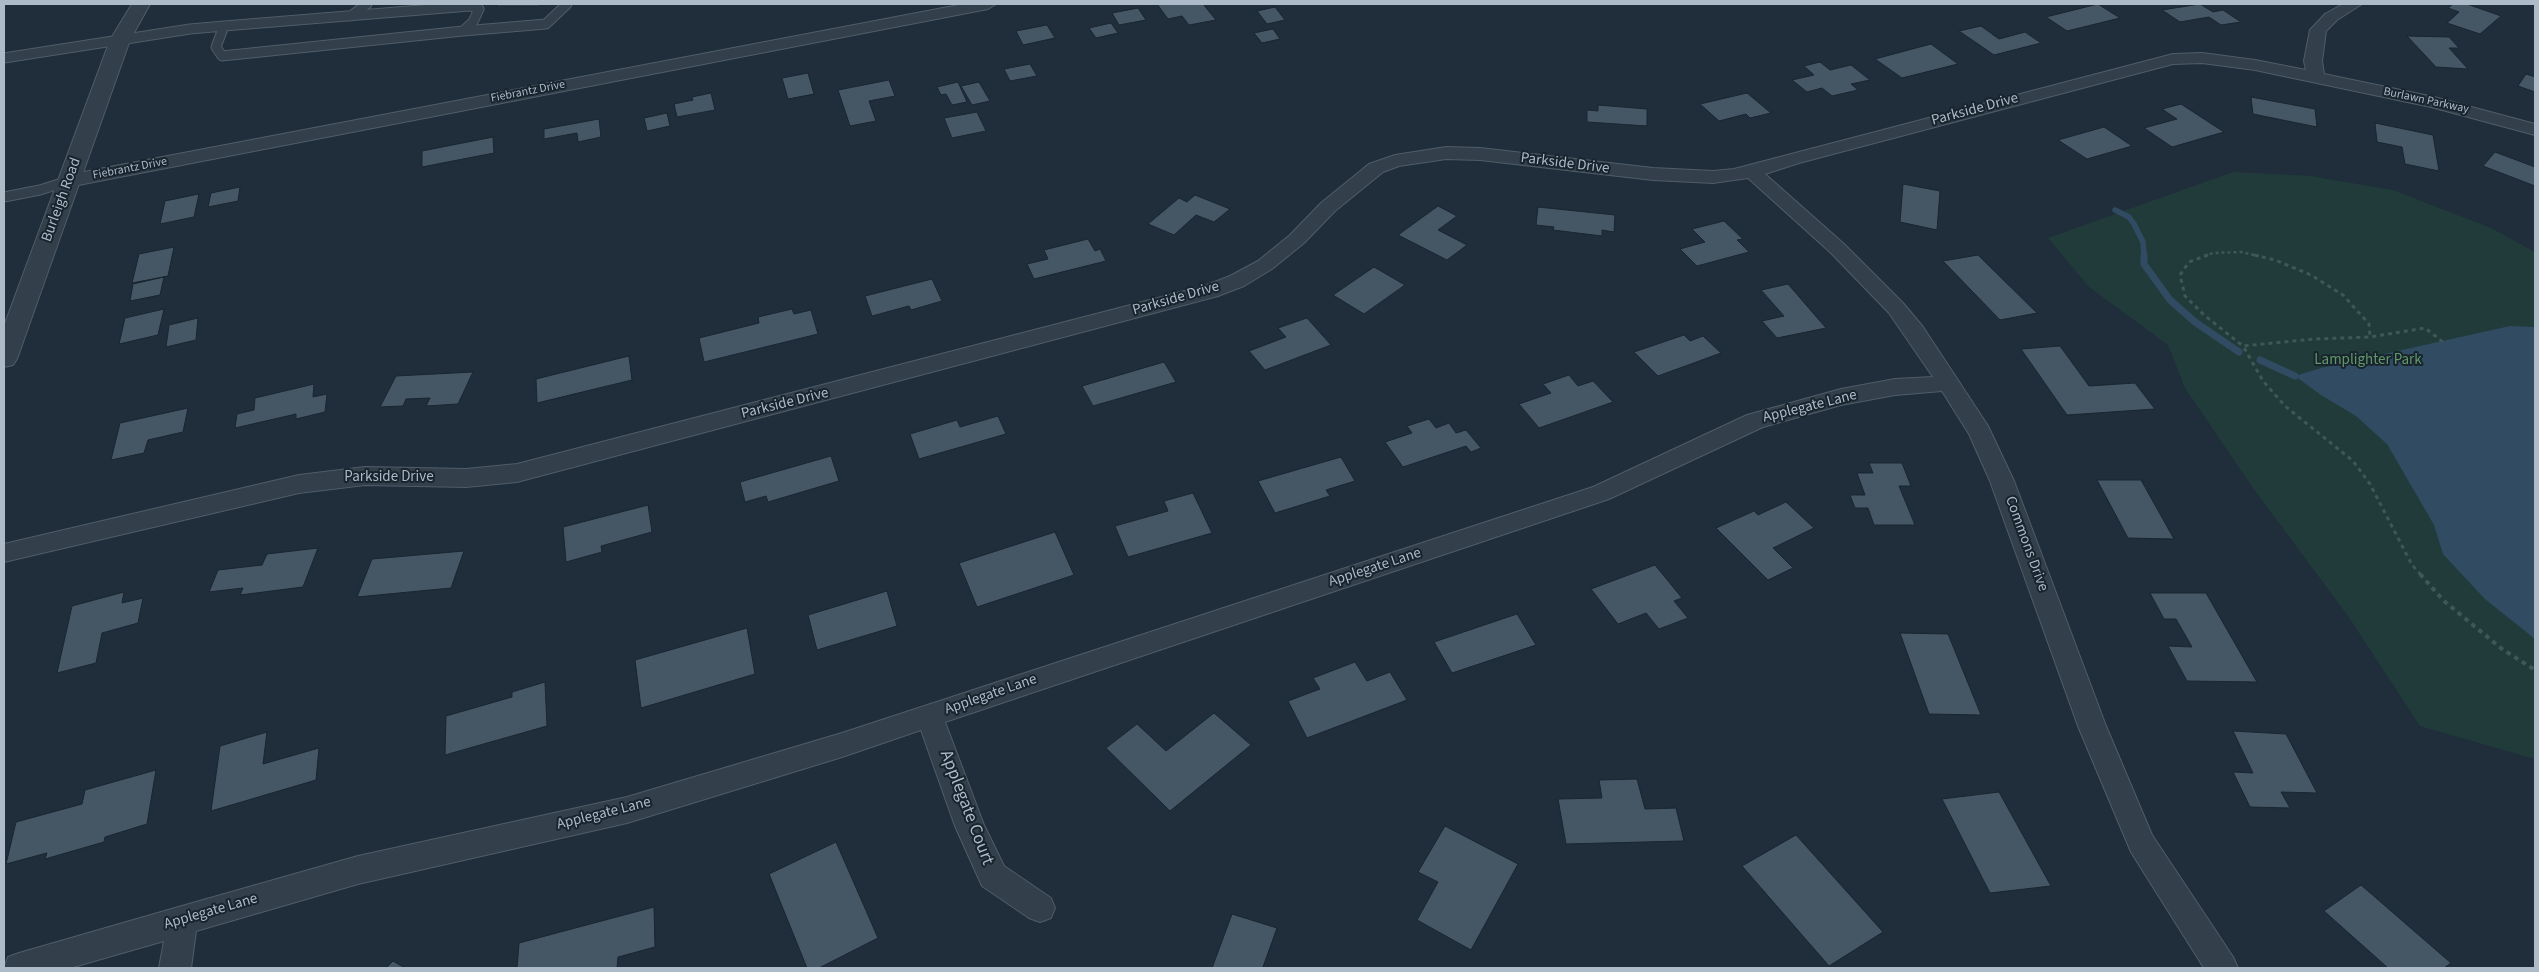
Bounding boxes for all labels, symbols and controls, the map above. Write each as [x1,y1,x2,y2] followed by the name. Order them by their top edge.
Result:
[490,78,566,106] street label: Fiebrantz Drive
[2382,85,2470,117] street label: Burlawn Parkway
[1930,90,2020,130] street label: Parkside Drive
[1520,150,1610,178] street label: Parkside Drive
[92,155,168,183] street label: Fiebrantz Drive
[38,156,86,244] street label: Burleigh Road
[1131,278,1221,320] street label: Parkside Drive
[2314,352,2422,370] park label: Lamplighter Park
[740,384,830,424] street label: Parkside Drive
[1761,387,1859,427] street label: Applegate Lane
[344,469,434,487] street label: Parkside Drive
[2000,494,2052,594] street label: Commons Drive
[1326,545,1424,591] street label: Applegate Lane
[943,671,1039,719] street label: Applegate Lane
[934,748,998,868] street label: Applegate Court
[555,794,653,834] street label: Applegate Lane
[162,890,260,934] street label: Applegate Lane

